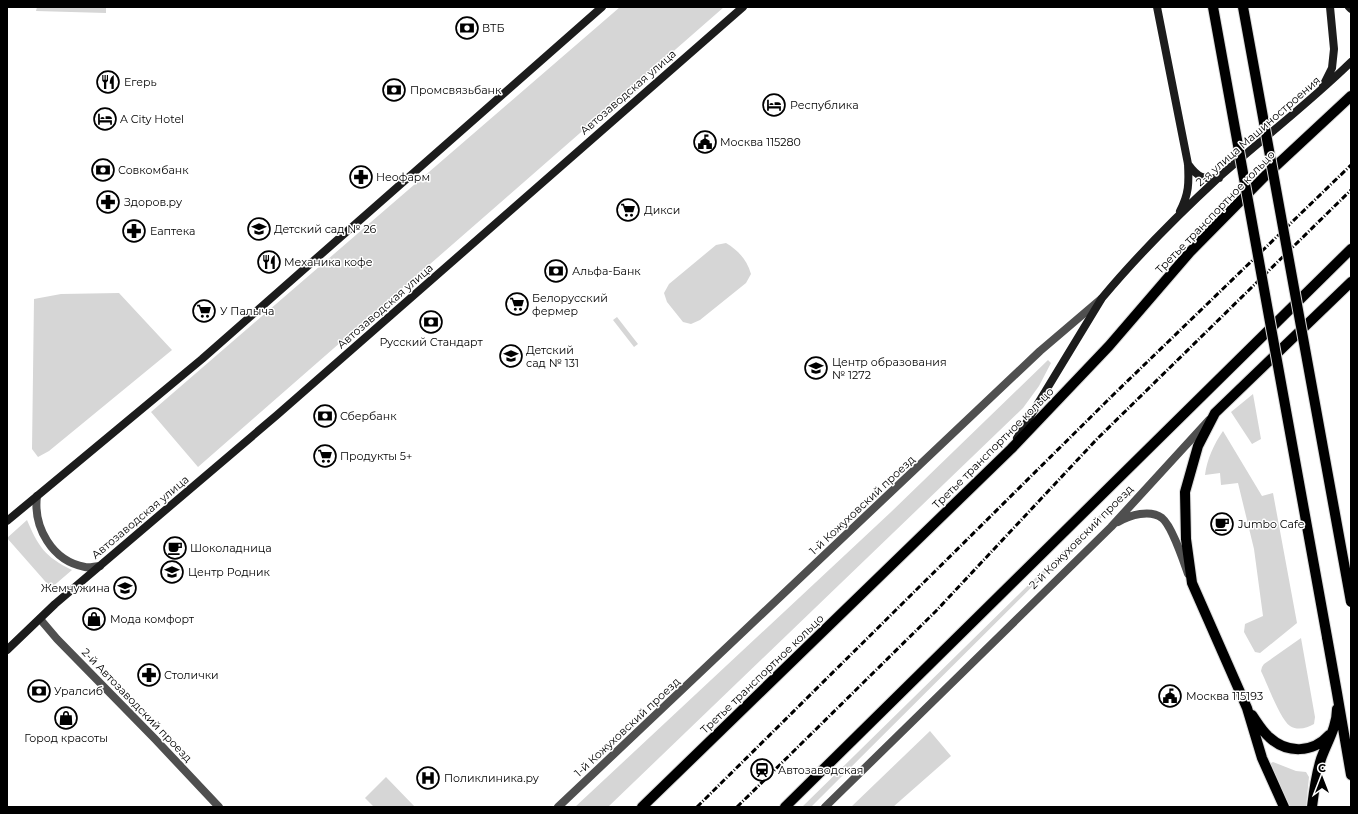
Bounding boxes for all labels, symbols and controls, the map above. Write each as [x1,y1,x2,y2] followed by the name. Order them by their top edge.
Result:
[454,15,480,41] bank icon: ВТБ
[482,21,505,35] place label: ВТБ
[577,46,679,138] street label: Автозаводская улица
[95,69,121,95] restaurant icon: Егерь
[1193,73,1323,189] street label: 2-я улица Машиностроения
[124,75,157,89] place label: Егерь
[381,77,407,103] bank icon: Промсвязьбанк
[410,83,502,97] place label: Промсвязьбанк
[761,92,787,118] hotel icon: Республика
[790,98,859,112] place label: Республика
[92,106,118,132] hotel icon: A City Hotel
[120,112,184,126] place label: A City Hotel
[692,129,718,155] public building icon: Москва 115280
[720,135,801,149] place label: Москва 115280
[1152,147,1278,277] street label: Третье транспортное кольцо
[90,157,116,183] bank icon: Совкомбанк
[118,163,189,177] place label: Совкомбанк
[348,164,374,190] pharmacy icon: Неофарм
[376,170,430,184] place label: Неофарм
[95,189,121,215] pharmacy icon: Здоров.ру
[124,195,183,209] place label: Здоров.ру
[615,197,641,223] supermarket icon: Дикси
[644,203,680,217] place label: Дикси
[246,216,272,242] school or university icon: Детский сад № 26
[121,218,147,244] pharmacy icon: Еаптека
[274,222,377,236] place label: Детский сад № 26
[150,224,195,238] place label: Еаптека
[256,249,282,275] restaurant icon: Механика кофе
[284,255,373,269] place label: Механика кофе
[543,258,569,284] bank icon: Альфа-Банк
[334,260,436,352] street label: Автозаводская улица
[572,264,641,278] place label: Альфа-Банк
[504,291,530,317] supermarket icon: Белорусский фермер
[532,291,608,318] place label: Белорусский фермер
[191,298,217,324] supermarket icon: У Палыча
[220,304,274,318] place label: У Палыча
[418,309,444,335] bank icon: Русский Стандарт
[379,335,483,349] place label: Русский Стандарт
[498,343,524,369] school or university icon: Детский сад № 131
[526,343,579,370] place label: Детский сад № 131
[803,355,829,381] school or university icon: Центр образования № 1272
[832,355,947,382] place label: Центр образования № 1272
[929,384,1057,512] street label: Третье транспортное кольцо
[312,403,338,429] bank icon: Сбербанк
[340,409,397,423] place label: Сбербанк
[312,443,338,469] supermarket icon: Продукты 5+
[340,449,412,463] place label: Продукты 5+
[806,452,918,558] street label: 1-й Кожуховский проезд
[89,472,191,562] street label: Автозаводская улица
[1026,482,1136,592] street label: 2-й Кожуховский проезд
[1209,511,1235,537] cafe icon: Jumbo Cafe
[1237,517,1305,531] place label: Jumbo Cafe
[162,535,188,561] cafe icon: Шоколадница
[190,541,272,555] place label: Шоколадница
[159,559,185,585] school or university icon: Центр Родник
[188,565,271,579] place label: Центр Родник
[112,575,138,601] school or university icon: Жемчужина
[41,581,110,595] place label: Жемчужина
[81,606,107,632] shop icon: Мода комфорт
[697,611,827,737] street label: Третье транспортное кольцо
[110,612,195,626] place label: Мода комфорт
[79,645,195,765] street label: 2-й Автозаводский проезд
[136,662,162,688] pharmacy icon: Столички
[164,668,219,682] place label: Столички
[571,674,683,780] street label: 1-й Кожуховский проезд
[26,678,52,704] bank icon: Уралсиб
[1157,683,1183,709] public building icon: Москва 115193
[54,684,103,698] place label: Уралсиб
[1186,689,1263,703] place label: Москва 115193
[53,705,79,731] shop icon: Город красоты
[24,731,108,745] place label: Город красоты
[749,757,775,783] station icon: Автозаводская
[1302,758,1342,798] north arrow
[1318,761,1326,775] text: С
[778,763,863,777] place label: Автозаводская
[415,765,441,791] hospital icon: Поликлиника.ру
[444,771,540,785] place label: Поликлиника.ру

